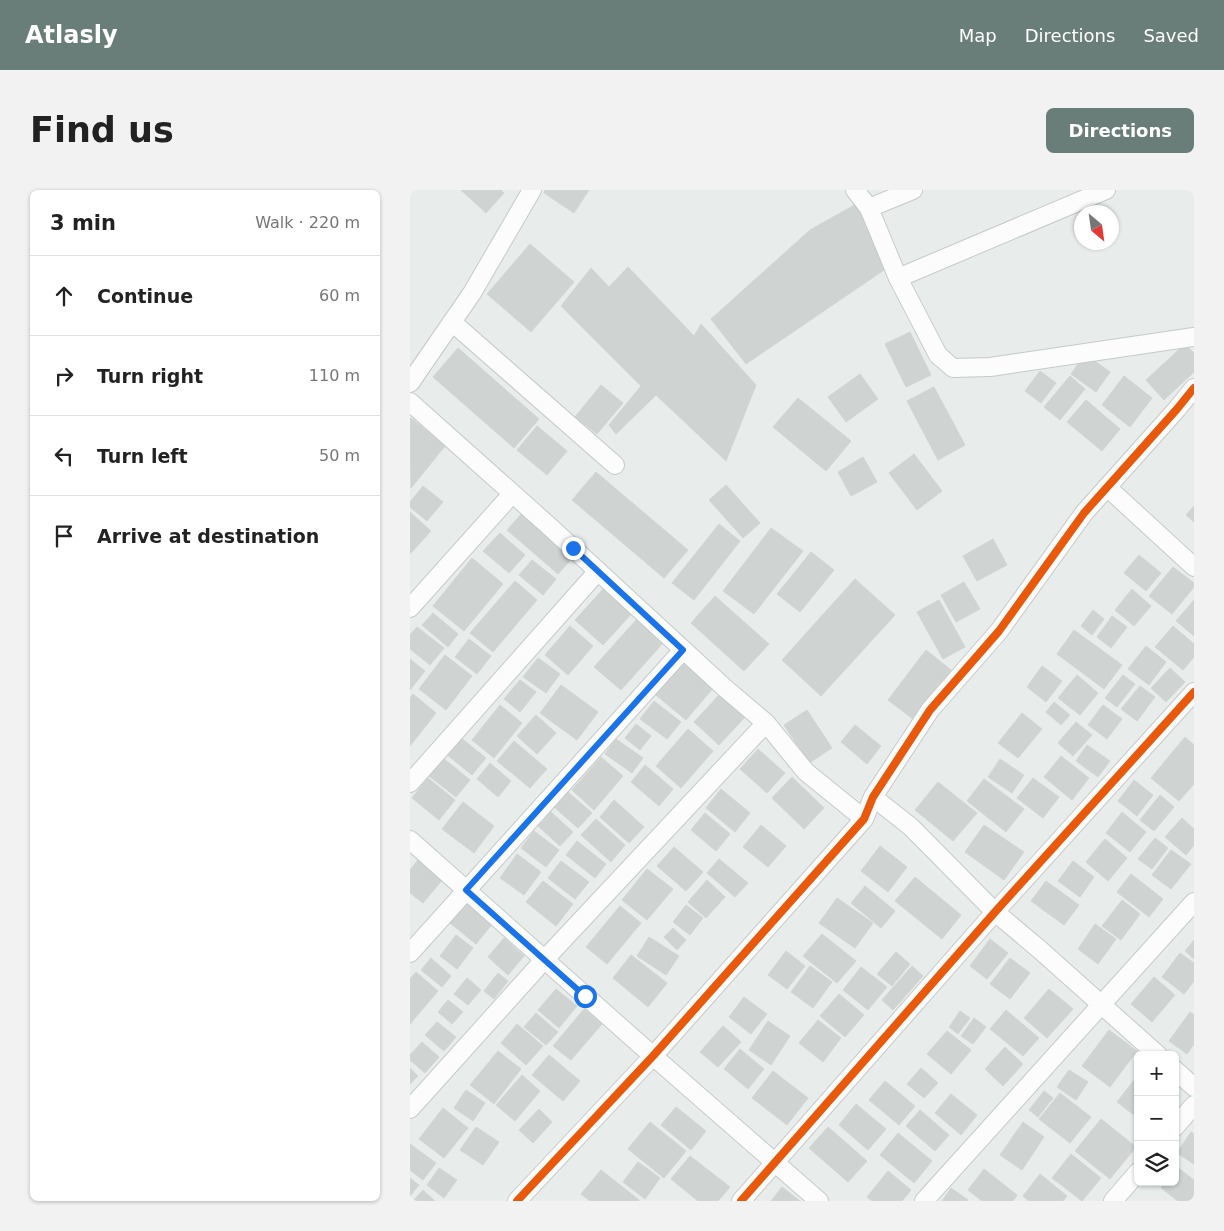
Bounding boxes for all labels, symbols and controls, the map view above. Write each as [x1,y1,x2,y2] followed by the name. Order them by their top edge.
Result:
[25,21,118,49] text: Atlasly
[959,25,997,46] text: Map
[1025,25,1115,46] text: Directions
[1143,25,1199,46] text: Saved
[1046,108,1194,153] button: Directions
[30,110,174,150] text: Find us
[1074,205,1119,250] north arrow
[50,211,116,235] text: 3 min
[255,213,360,232] text: Walk · 220 m
[50,282,78,310] icon: ahead
[97,285,193,307] text: Continue
[319,286,360,305] text: 60 m
[50,362,78,390] icon: right
[97,365,203,387] text: Turn right
[309,366,360,385] text: 110 m
[50,442,78,470] icon: left
[97,445,188,467] text: Turn left
[319,446,360,465] text: 50 m
[50,522,78,550] icon: arrive
[97,525,319,547] text: Arrive at destination
[562,537,585,560] route end
[574,985,597,1008] route start
[1134,1051,1179,1186] map controls
[1134,1051,1179,1096] button: +
[1134,1096,1179,1141] button: −
[1134,1141,1179,1186] button: layers

